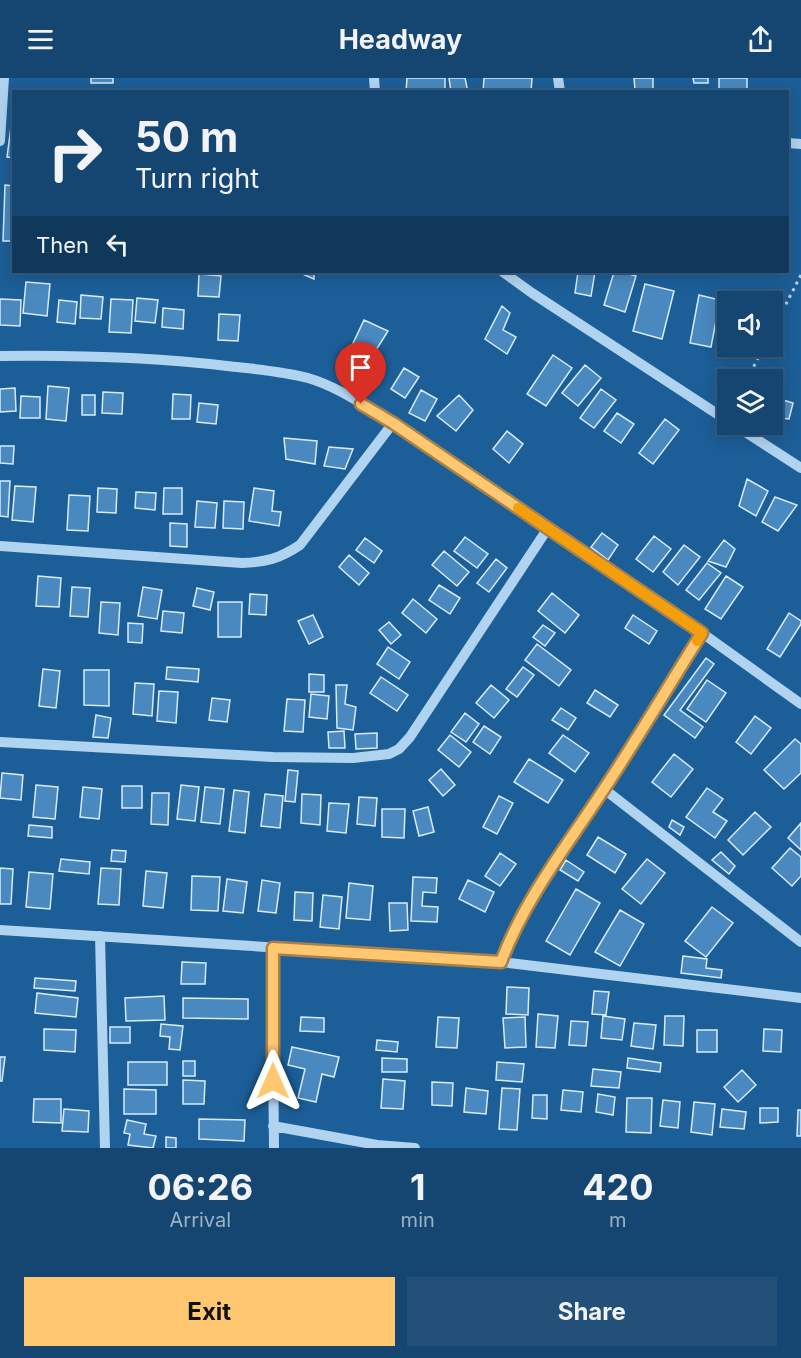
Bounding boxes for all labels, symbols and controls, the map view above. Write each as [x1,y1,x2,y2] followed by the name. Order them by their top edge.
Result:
[24,23,57,56] icon: menu
[339,23,462,56] text: Headway
[744,23,777,56] icon: share
[135,111,238,162] text: 50 m
[36,114,114,192] icon: right
[135,162,259,195] text: Turn right
[101,228,134,261] icon: left
[36,232,89,258] text: Then
[717,291,783,435] map controls
[717,291,783,357] button: sound
[335,342,386,404] pin
[344,351,377,384] icon: arrive
[717,369,783,435] button: layers
[241,1049,305,1113] position arrow
[147,1165,253,1209] text: 06:26
[410,1165,425,1209] text: 1
[582,1165,654,1209] text: 420
[170,1208,231,1232] text: Arrival
[401,1208,435,1232] text: min
[609,1208,627,1232] text: m
[24,1277,395,1346] button: Exit
[407,1277,777,1346] button: Share

